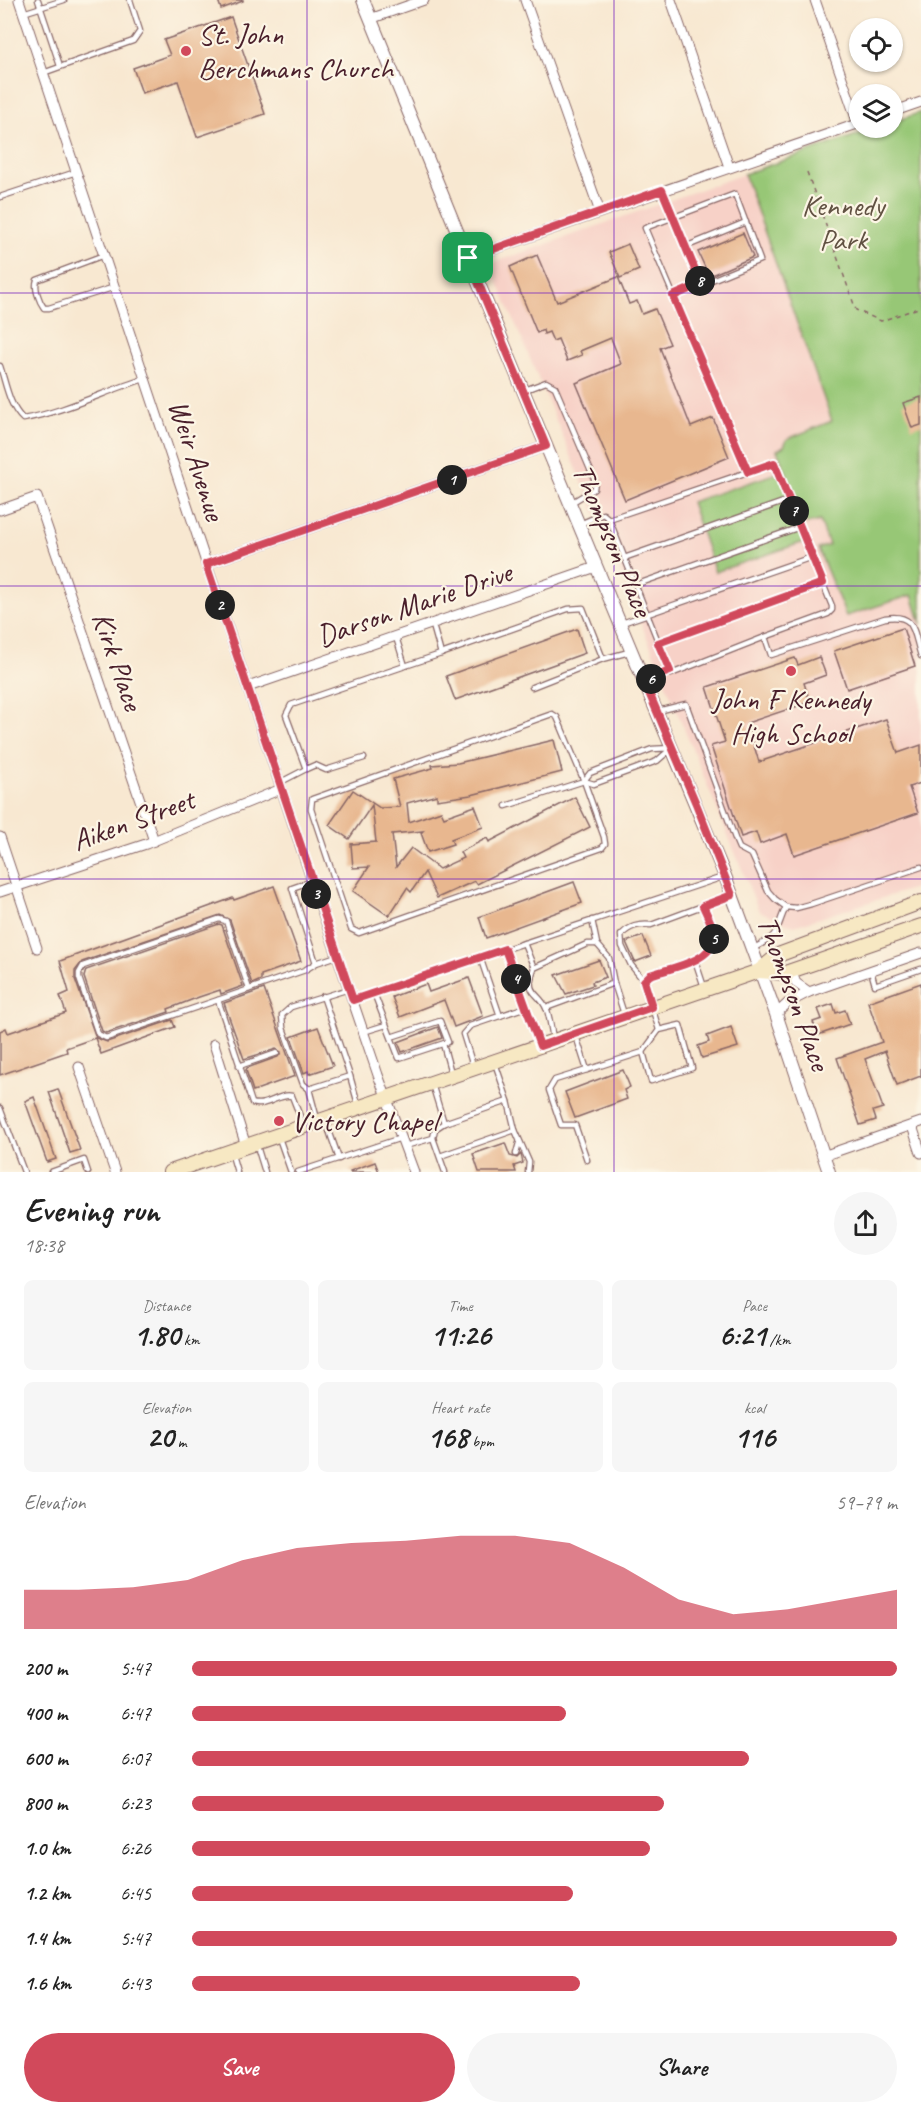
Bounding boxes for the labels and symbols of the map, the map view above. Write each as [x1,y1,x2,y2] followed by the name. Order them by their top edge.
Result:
[198,15,395,87] place label: St. John Berchmans Church
[179,44,193,58] marker: St. John Berchmans Church
[802,186,887,258] park label: Kennedy Park
[442,232,493,283] pin
[685,266,715,296] pin: 8
[160,395,235,527] street label: Weir Avenue
[564,458,663,624] street label: Thompson Place
[437,465,467,495] pin: 1
[779,496,809,526] pin: 7
[311,552,519,655] street label: Darson Marie Drive
[205,590,235,620] pin: 2
[84,607,153,717] street label: Kirk Place
[636,664,666,694] pin: 6
[784,664,798,678] marker: John F Kennedy High School
[710,680,873,752] place label: John F Kennedy High School
[67,779,202,860] street label: Aiken Street
[301,879,331,909] pin: 3
[748,910,840,1078] street label: Thompson Place
[699,924,729,954] pin: 5
[501,964,531,994] pin: 4
[291,1102,442,1140] place label: Victory Chapel
[272,1114,286,1128] marker: Victory Chapel

